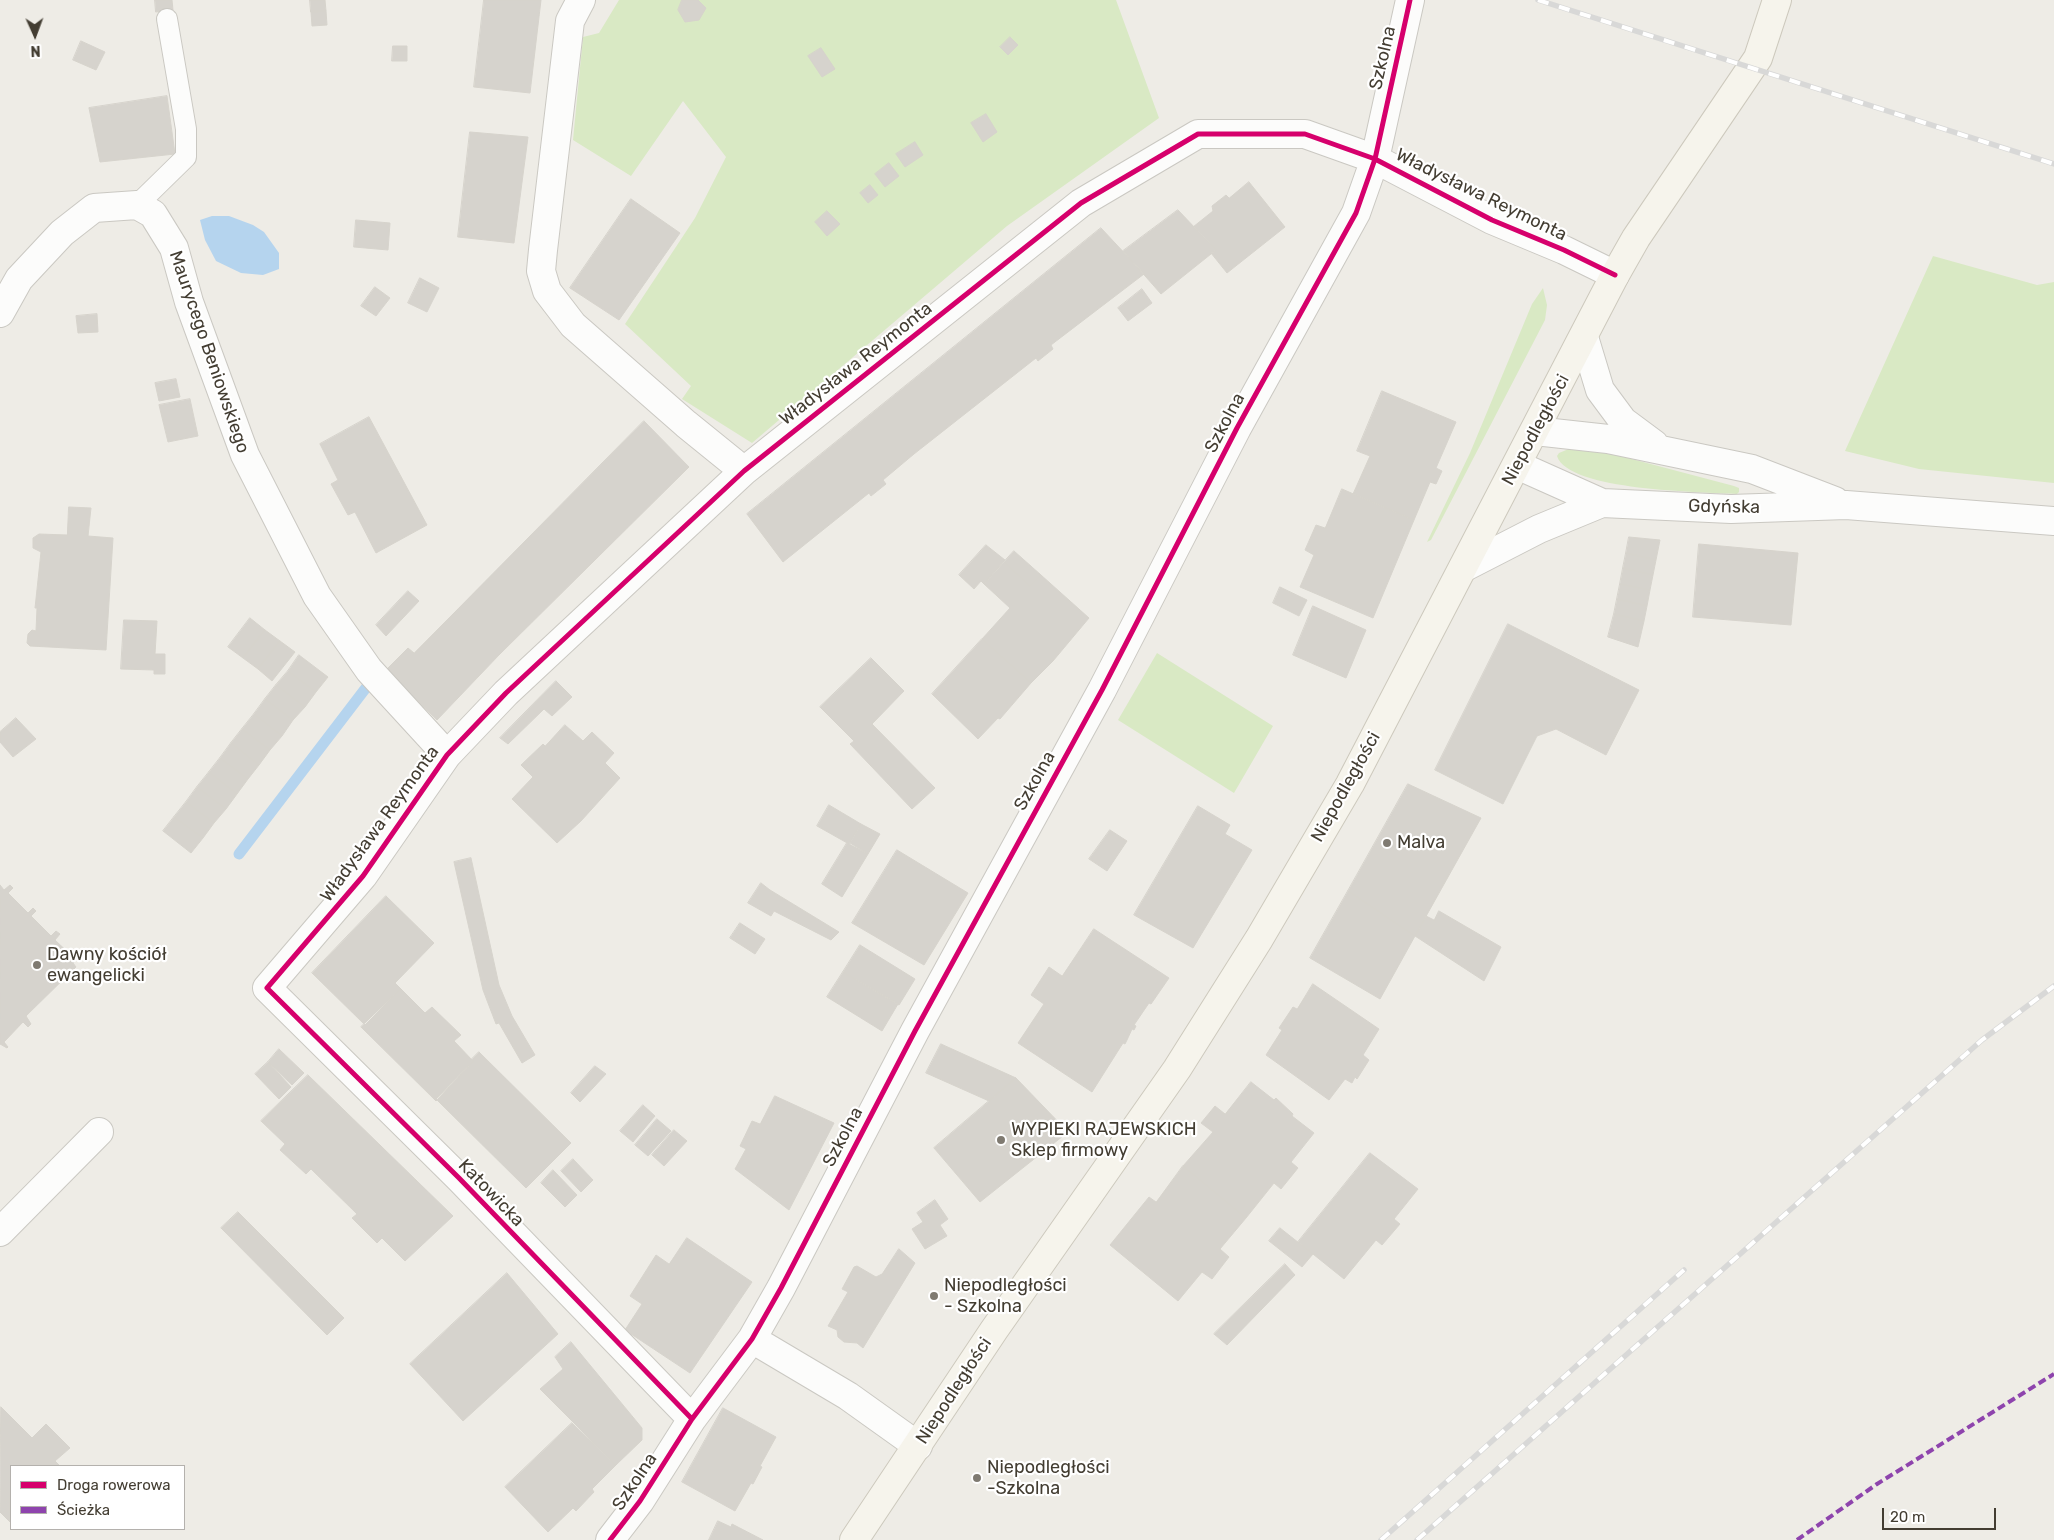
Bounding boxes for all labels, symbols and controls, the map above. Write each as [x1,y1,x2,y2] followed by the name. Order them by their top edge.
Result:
[10,10,60,60] north arrow
[1365,24,1401,92] street label: Szkolna
[30,42,41,59] text: N
[1392,144,1570,246] street label: Władysława Reymonta
[164,248,254,456] street label: Maurycego Beniowskiego
[775,298,937,430] street label: Władysława Reymonta
[1498,371,1574,489] street label: Niepodległości
[1200,389,1250,457] street label: Szkolna
[1688,496,1760,518] street label: Gdyńska
[1307,728,1385,846] street label: Niepodległości
[316,742,444,906] street label: Władysława Reymonta
[1010,747,1060,815] street label: Szkolna
[1397,832,1445,854] place label: Malva
[1381,837,1393,849] marker: Malva
[47,944,167,986] place label: Dawny kościół ewangelicki
[31,959,43,971] marker: Dawny kościół ewangelicki
[818,1103,868,1171] street label: Szkolna
[1011,1119,1197,1162] place label: WYPIEKI RAJEWSKICH Sklep firmowy
[995,1134,1007,1146] marker: WYPIEKI RAJEWSKICH Sklep firmowy
[454,1155,528,1231] street label: Katowicka
[944,1275,1067,1318] place label: Niepodległości - Szkolna
[928,1290,940,1302] marker: Niepodległości - Szkolna
[912,1334,996,1448] street label: Niepodległości
[608,1449,662,1515] street label: Szkolna
[987,1457,1110,1500] place label: Niepodległości -Szkolna
[10,1465,185,1530] legend
[971,1472,983,1484] marker: Niepodległości -Szkolna
[57,1476,171,1494] text: Droga rowerowa
[1884,1498,1998,1530] scale bar
[57,1501,110,1519] text: Ścieżka
[1890,1508,1925,1526] text: 20 m

